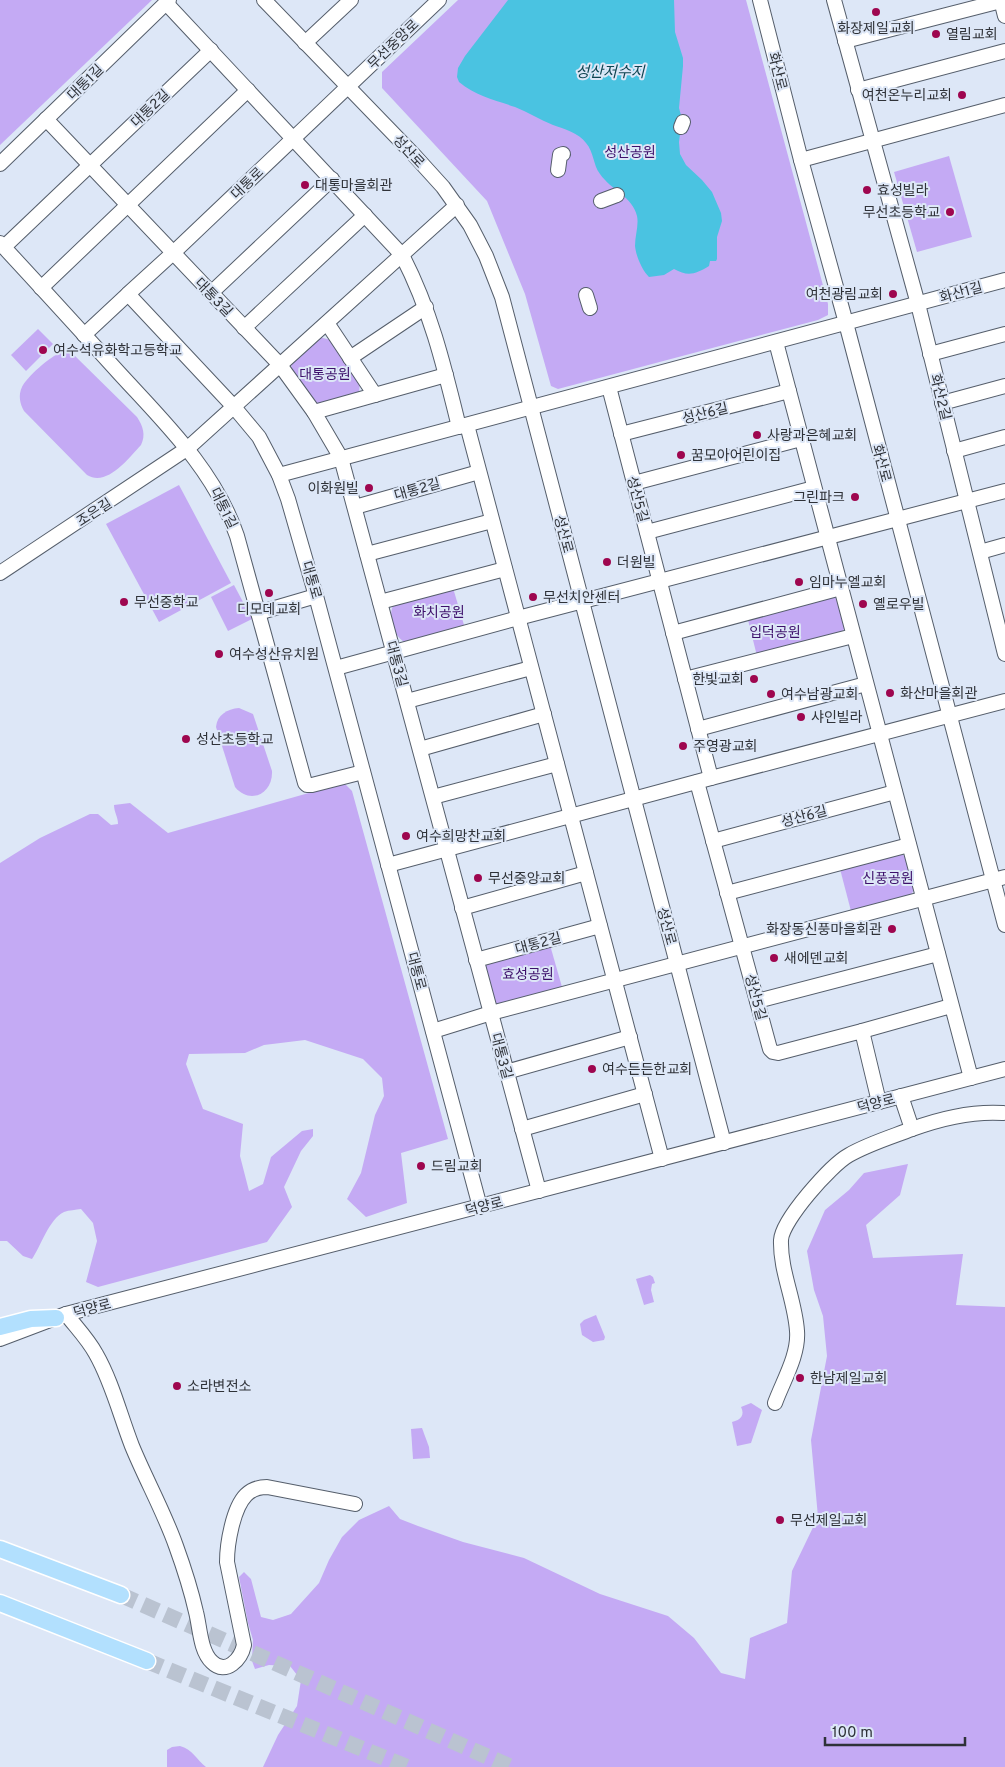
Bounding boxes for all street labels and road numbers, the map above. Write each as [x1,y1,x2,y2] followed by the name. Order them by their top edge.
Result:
[365,17,423,74] street label: 무선중앙로
[764,51,789,92] street label: 화산로
[64,62,108,104] street label: 대통1길
[128,87,174,132] street label: 대통2길
[389,132,427,172] street label: 성산로
[228,164,268,204] street label: 대통로
[190,275,235,321] street label: 대통3길
[938,280,985,307] street label: 화산1길
[926,372,954,422] street label: 화산2길
[681,401,730,428] street label: 성산6길
[867,443,894,484] street label: 화산로
[622,474,651,524] street label: 성산5길
[392,476,442,505] street label: 대통2길
[205,485,240,532] street label: 대통1길
[74,496,116,531] street label: 조은길
[549,514,576,555] street label: 성산로
[297,559,324,601] street label: 대통로
[381,639,410,689] street label: 대통3길
[779,803,829,832] street label: 성산6길
[652,906,679,947] street label: 성산로
[513,930,563,959] street label: 대통2길
[402,951,429,992] street label: 대통로
[740,972,769,1022] street label: 성산5길
[486,1031,515,1081] street label: 대통3길
[856,1091,897,1118] street label: 덕양로
[464,1194,505,1221] street label: 덕양로
[72,1296,113,1323] street label: 덕양로

